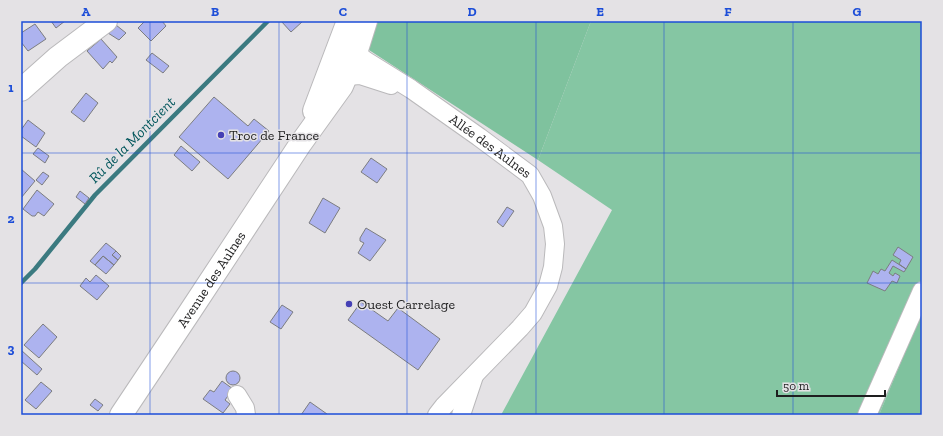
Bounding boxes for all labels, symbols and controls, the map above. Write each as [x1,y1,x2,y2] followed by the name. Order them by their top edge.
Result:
[82,4,91,19] text: A
[211,4,219,19] text: B
[339,4,347,19] text: C
[467,4,477,19] text: D
[596,4,604,19] text: E
[724,4,732,19] text: F
[853,4,862,19] text: G
[8,80,14,95] text: 1
[85,93,179,187] water label: Rû de la Montcient
[446,110,535,182] street label: Allée des Aulnes
[229,127,320,144] place label: Troc de France
[216,130,226,140] marker: Troc de France
[8,211,15,226] text: 2
[173,228,249,331] street label: Avenue des Aulnes
[357,296,455,313] place label: Ouest Carrelage
[344,299,354,309] marker: Ouest Carrelage
[8,341,15,356] text: 3
[777,372,885,398] scale bar
[783,379,810,393] text: 50 m

